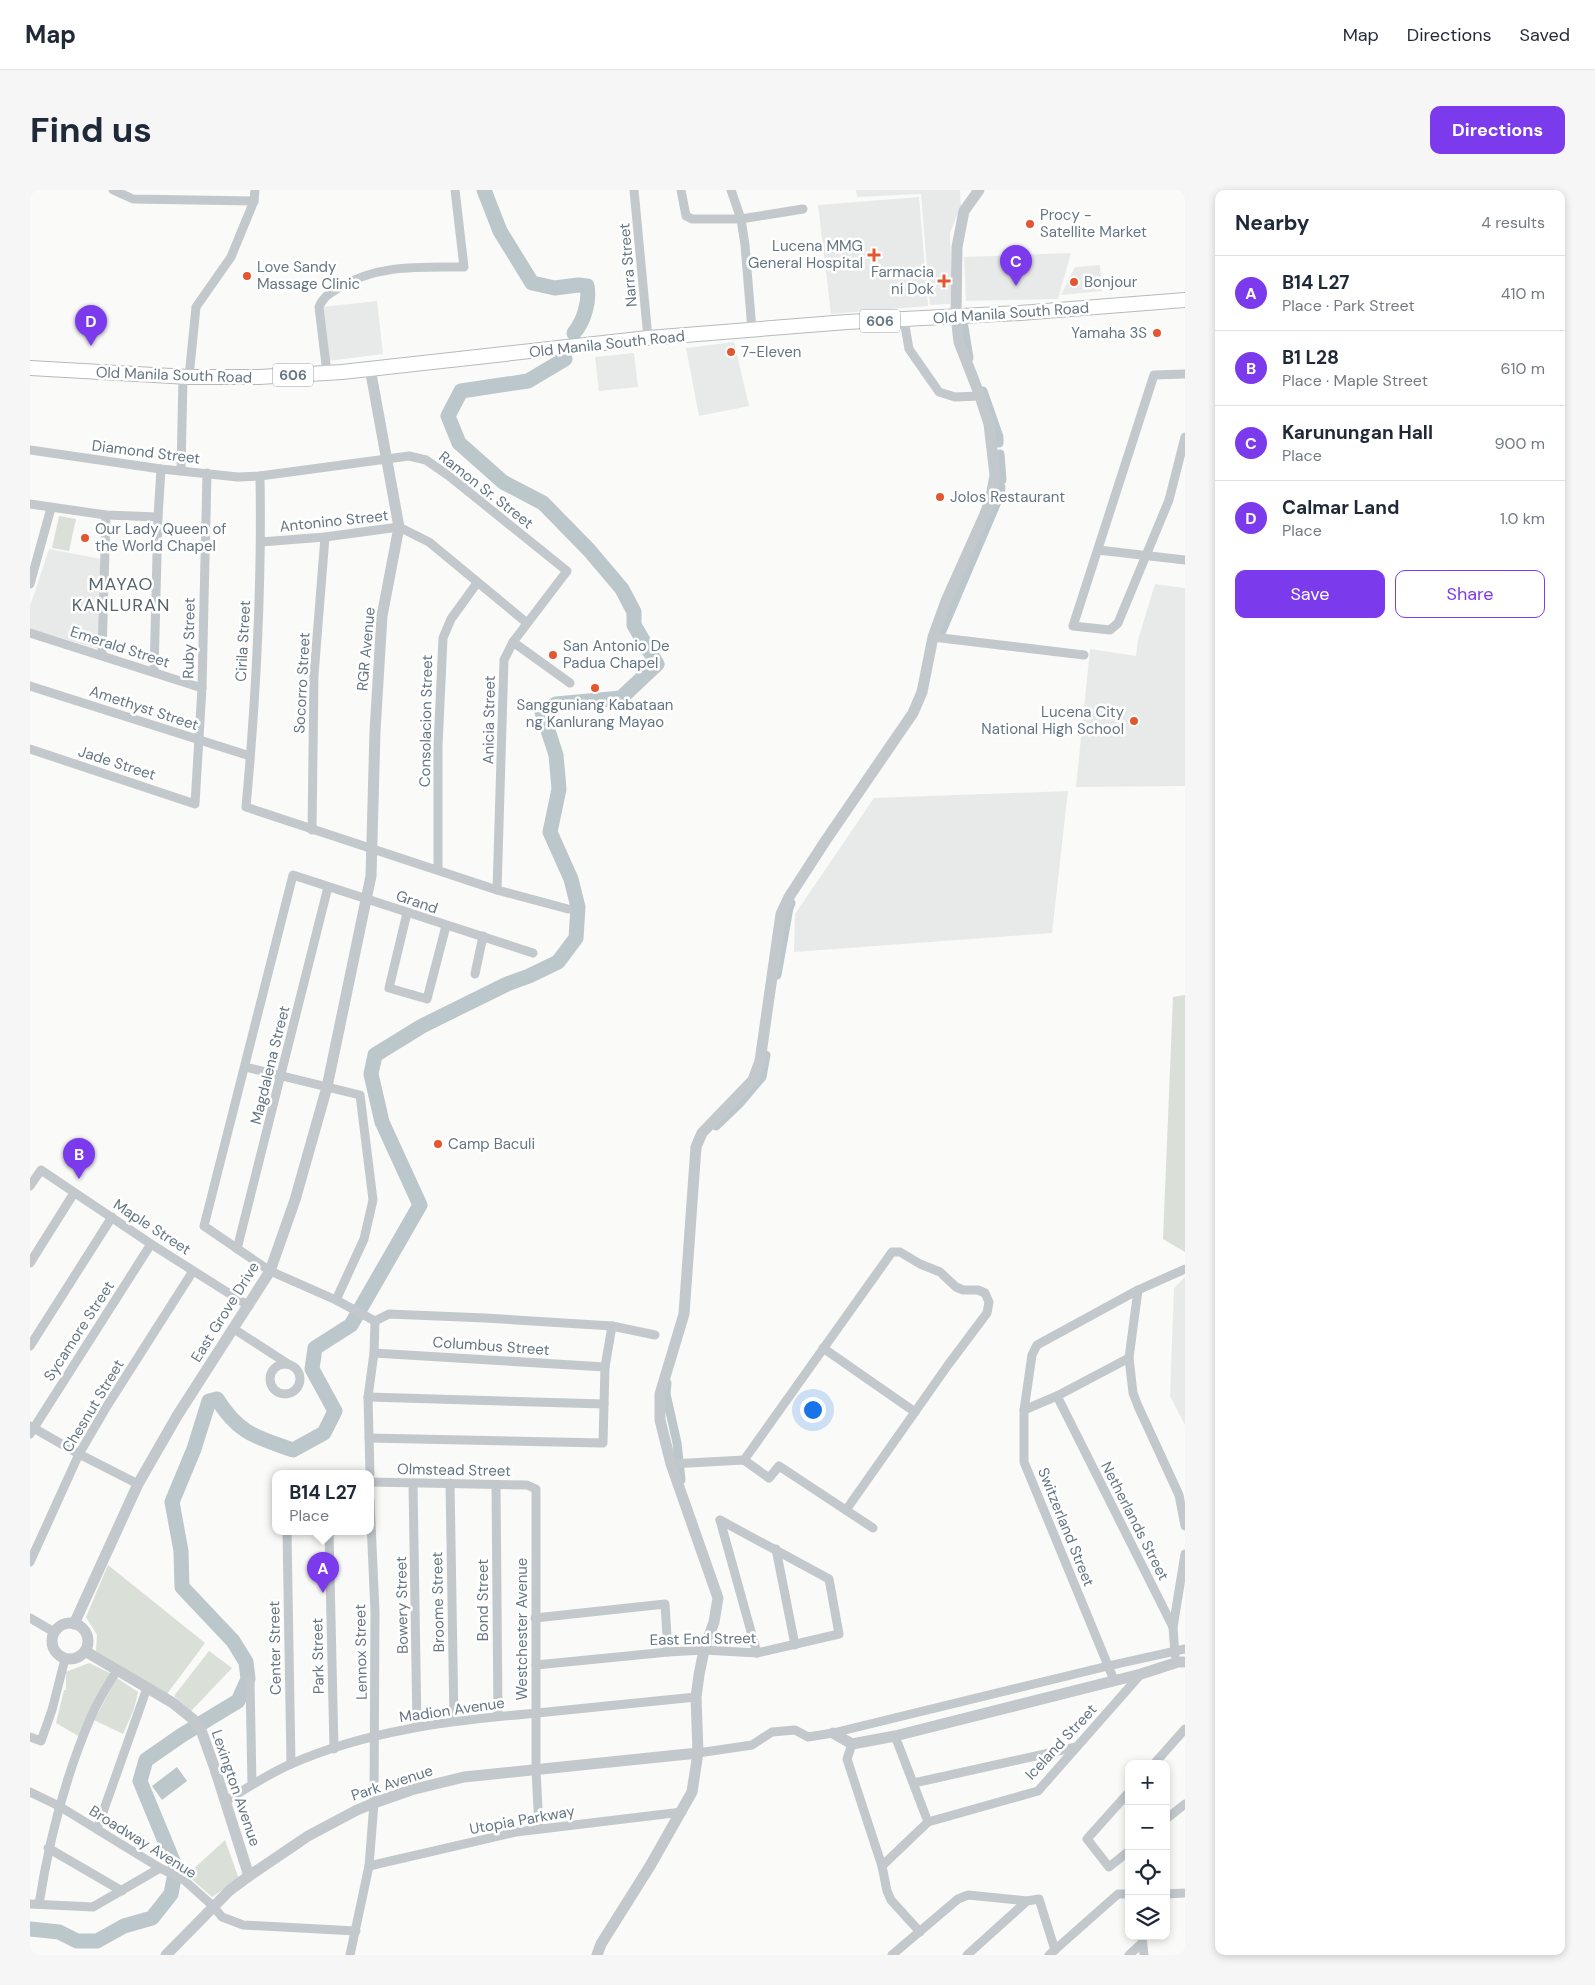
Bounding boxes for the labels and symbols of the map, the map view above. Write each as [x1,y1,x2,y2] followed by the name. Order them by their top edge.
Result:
[1040,205,1147,242] place label: Procy - Satellite Market
[1024,218,1036,230] marker: Procy - Satellite Market
[614,222,642,308] street label: Narra Street
[748,236,863,273] place label: Lucena MMG General Hospital
[1000,245,1032,286] pin: C
[867,248,881,262] marker: Lucena MMG General Hospital
[257,257,360,294] place label: Love Sandy Massage Clinic
[871,262,934,299] place label: Farmacia ni Dok
[241,270,253,282] marker: Love Sandy Massage Clinic
[1084,272,1138,292] place label: Bonjour
[938,275,950,287] marker: Farmacia ni Dok
[1068,276,1080,288] marker: Bonjour
[932,298,1090,328] street label: Old Manila South Road
[75,305,107,346] pin: D
[860,310,900,332] road number: 606
[1071,323,1147,343] place label: Yamaha 3S
[528,326,686,362] street label: Old Manila South Road
[1151,327,1163,339] marker: Yamaha 3S
[741,342,801,362] place label: 7-Eleven
[725,346,737,358] marker: 7-Eleven
[95,362,253,388] street label: Old Manila South Road
[273,364,313,386] road number: 606
[91,435,201,469] street label: Diamond Street
[435,447,537,533] street label: Ramon Sr. Street
[950,487,1065,507] place label: Jolos Restaurant
[934,491,946,503] marker: Jolos Restaurant
[279,505,390,537] street label: Antonino Street
[95,519,226,556] place label: Our Lady Queen of the World Chapel
[79,532,91,544] marker: Our Lady Queen of the World Chapel
[72,572,170,617] district label: MAYAO KANLURAN
[178,597,200,679] street label: Ruby Street
[231,600,255,682] street label: Cirila Street
[352,606,380,692] street label: RGR Avenue
[68,622,172,673] street label: Emerald Street
[289,632,315,734] street label: Socorro Street
[563,636,670,673] place label: San Antonio De Padua Chapel
[547,649,559,661] marker: San Antonio De Padua Chapel
[415,655,437,787] street label: Consolacion Street
[478,675,500,765] street label: Anicia Street
[87,681,201,735] street label: Amethyst Street
[589,682,601,694] marker: Sangguniang Kabataan ng Kanlurang Mayao
[517,695,673,732] place label: Sangguniang Kabataan ng Kanlurang Mayao
[981,702,1125,739] place label: Lucena City National High School
[1128,715,1140,727] marker: Lucena City National High School
[76,741,158,785] street label: Jade Street
[393,886,441,918] street label: Grand
[246,1003,294,1126] street label: Magdalena Street
[448,1134,535,1154] place label: Camp Baculi
[63,1138,95,1179] pin: B
[432,1138,444,1150] marker: Camp Baculi
[109,1195,195,1260] street label: Maple Street
[186,1258,264,1366] street label: East Grove Drive
[39,1277,119,1385] street label: Sycamore Street
[432,1332,550,1360] street label: Columbus Street
[57,1356,129,1456] street label: Chesnut Street
[800,1397,826,1423] your location
[1096,1458,1174,1584] street label: Netherlands Street
[397,1459,511,1481] street label: Olmstead Street
[1033,1465,1099,1590] street label: Switzerland Street
[427,1551,449,1652] street label: Broome Street
[307,1552,339,1593] pin: A
[391,1556,413,1654] street label: Bowery Street
[512,1558,532,1700] street label: Westchester Avenue
[473,1559,493,1641] street label: Bond Street
[264,1601,286,1695] street label: Center Street
[350,1604,372,1700] street label: Lennox Street
[307,1618,329,1694] street label: Park Street
[649,1628,757,1650] street label: East End Street
[398,1693,506,1727] street label: Madion Avenue
[1021,1700,1101,1784] street label: Iceland Street
[207,1727,265,1849] street label: Lexington Avenue
[349,1760,435,1806] street label: Park Avenue
[85,1801,201,1883] street label: Broadway Avenue
[468,1801,577,1839] street label: Utopia Parkway

